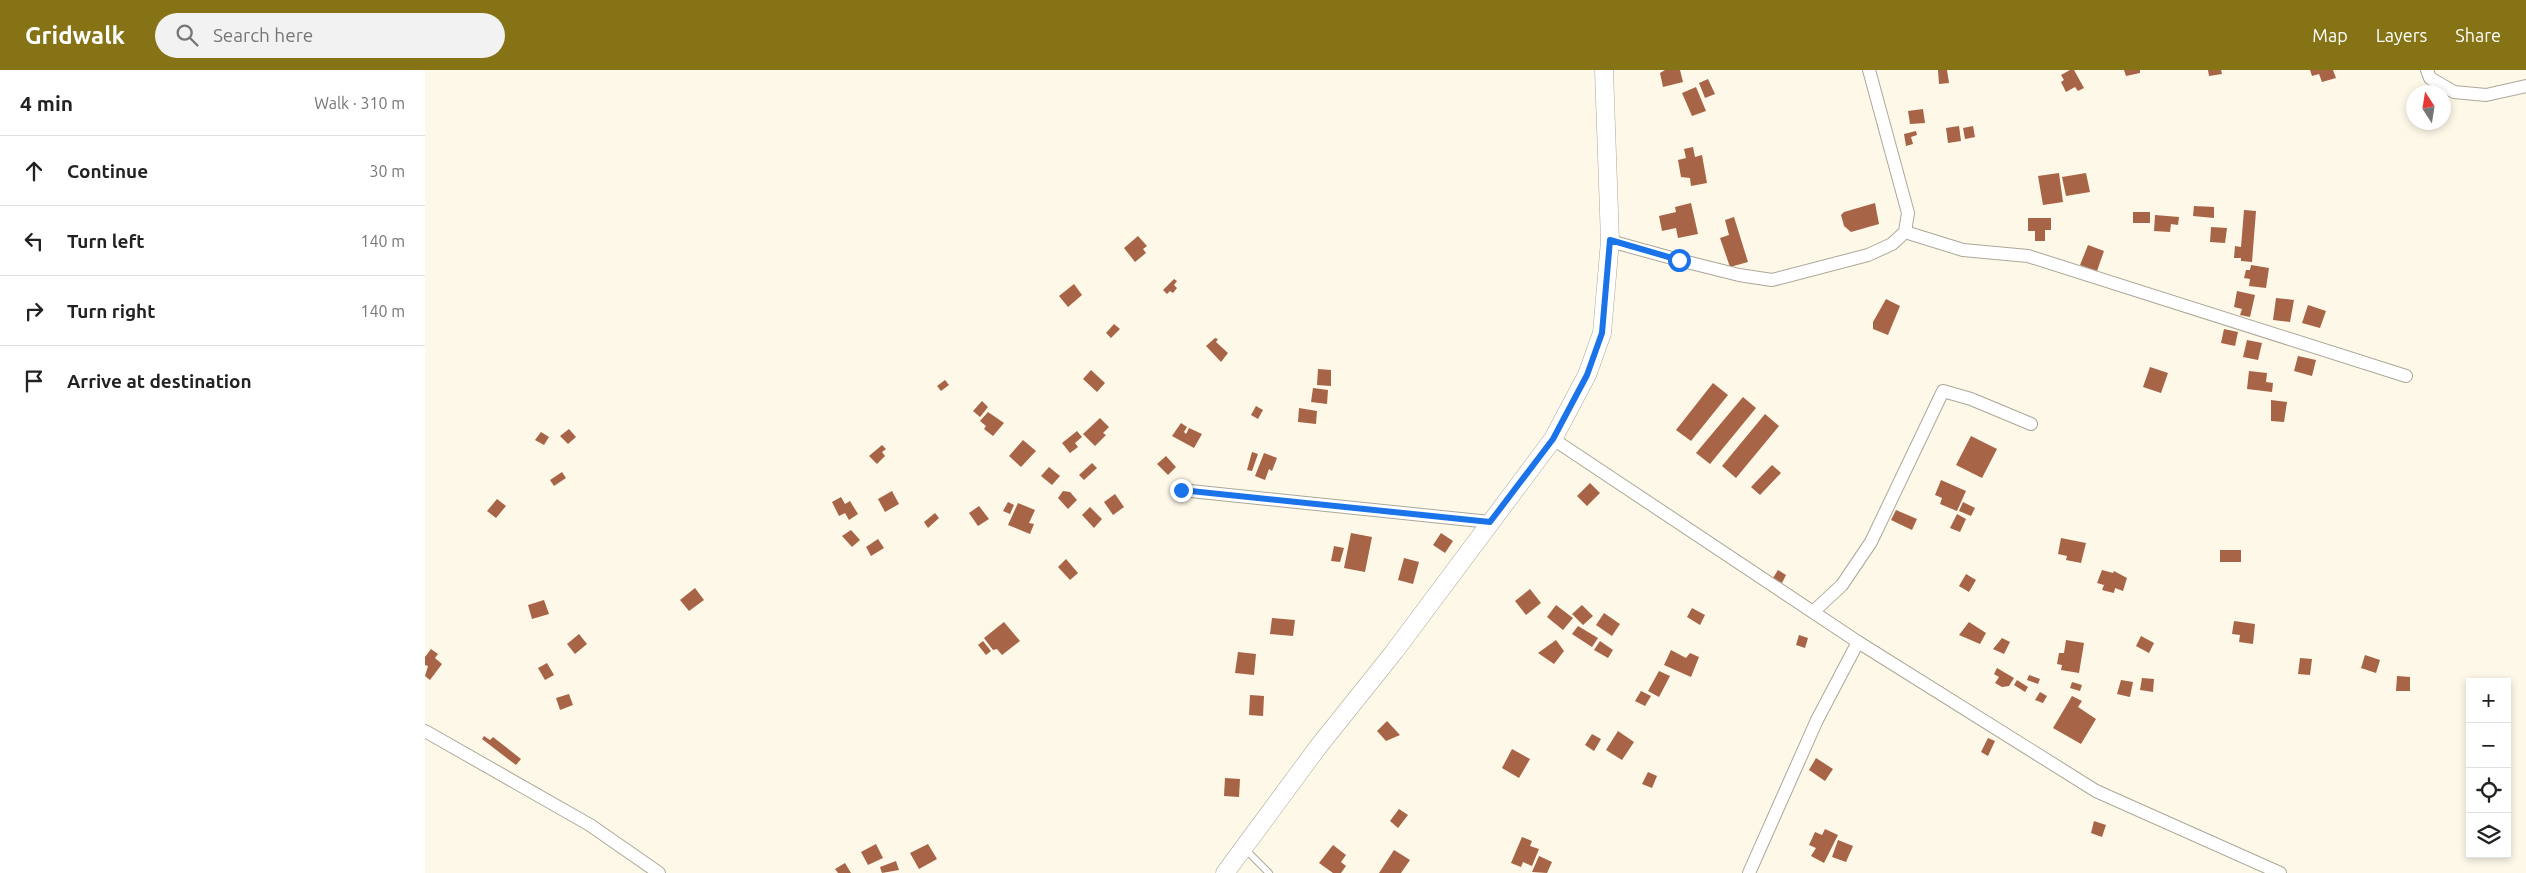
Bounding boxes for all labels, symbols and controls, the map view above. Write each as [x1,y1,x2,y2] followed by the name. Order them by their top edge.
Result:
[155,13,505,58] search box
[173,21,201,49] icon: search
[25,22,125,49] text: Gridwalk
[213,24,313,46] text: Search here
[2312,25,2348,45] text: Map
[2376,25,2427,45] text: Layers
[2455,25,2501,45] text: Share
[2406,85,2451,130] north arrow
[20,91,73,115] text: 4 min
[314,94,405,112] text: Walk · 310 m
[20,157,48,185] icon: ahead
[67,160,148,182] text: Continue
[369,162,405,180] text: 30 m
[20,227,48,255] icon: left
[67,230,145,252] text: Turn left
[360,232,405,250] text: 140 m
[1668,249,1691,272] route start
[20,297,48,325] icon: right
[67,300,155,322] text: Turn right
[360,302,405,320] text: 140 m
[20,367,48,395] icon: arrive
[67,370,252,392] text: Arrive at destination
[1170,479,1193,502] route end
[2466,678,2511,858] map controls
[2466,678,2511,723] button: +
[2466,723,2511,768] button: −
[2466,768,2511,813] button: locate
[2466,813,2511,858] button: layers

